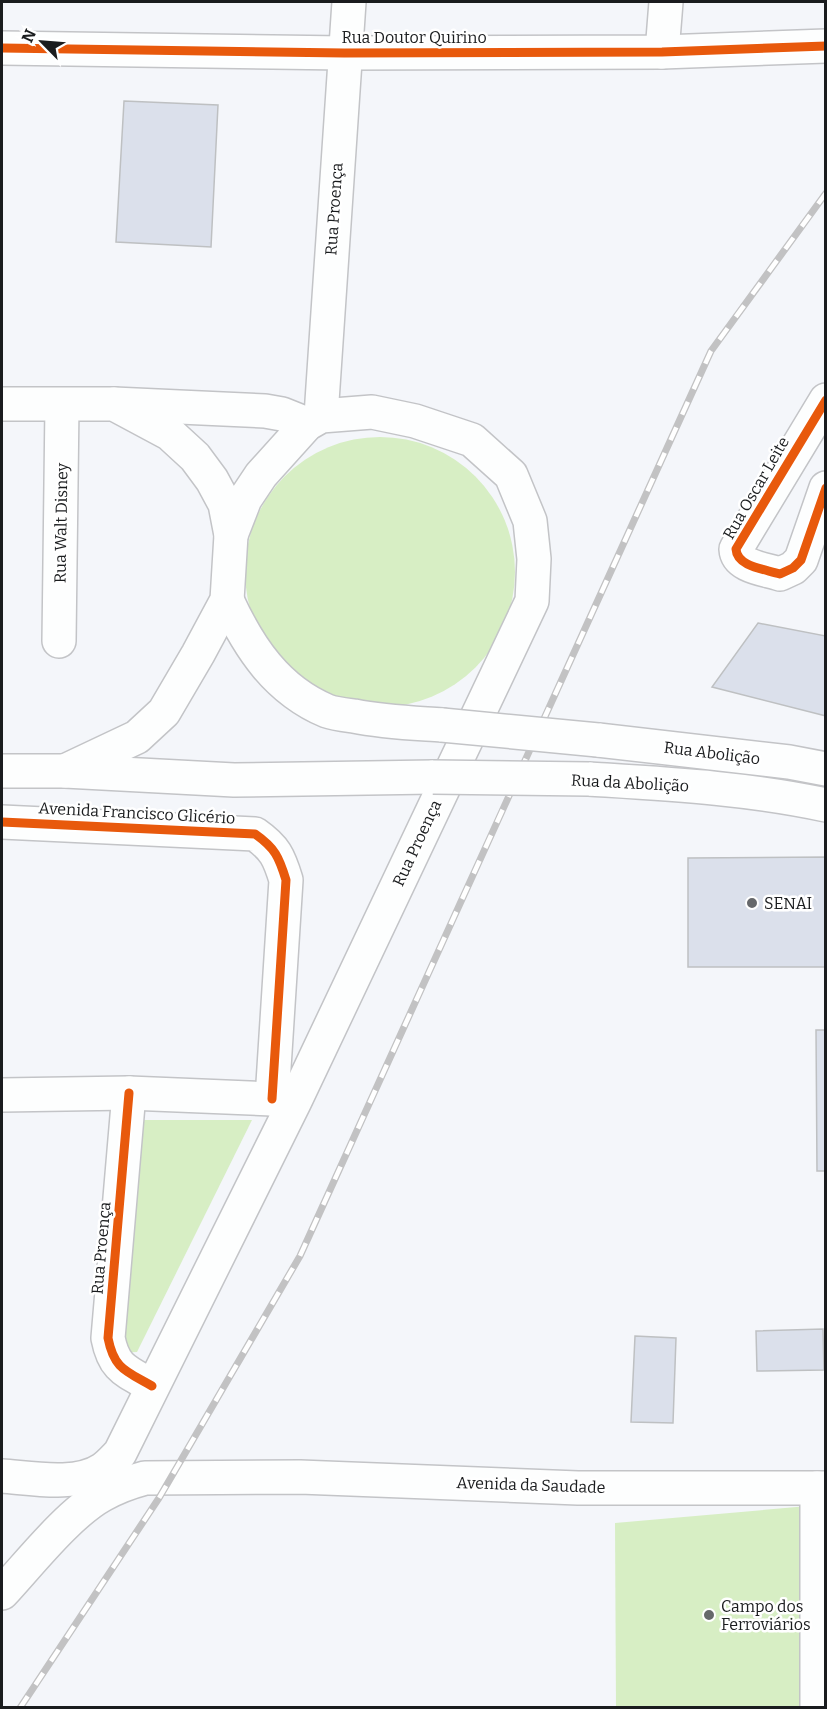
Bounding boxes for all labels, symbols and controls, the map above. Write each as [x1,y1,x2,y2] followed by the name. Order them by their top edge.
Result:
[12,12,72,72] north arrow
[18,26,40,45] text: N
[341,28,487,47] street label: Rua Doutor Quirino
[321,162,347,256] street label: Rua Proença
[719,433,793,543] street label: Rua Oscar Leite
[50,462,72,583] street label: Rua Walt Disney
[663,738,761,768] street label: Rua Abolição
[570,770,690,796] street label: Rua da Abolição
[389,797,445,889] street label: Rua Proença
[38,798,236,828] street label: Avenida Francisco Glicério
[764,894,812,913] place label: SENAI
[745,896,759,910] marker: SENAI
[87,1201,115,1295] street label: Rua Proença
[456,1473,606,1497] street label: Avenida da Saudade
[721,1597,811,1634] place label: Campo dos Ferroviários
[702,1608,716,1622] marker: Campo dos Ferroviários

